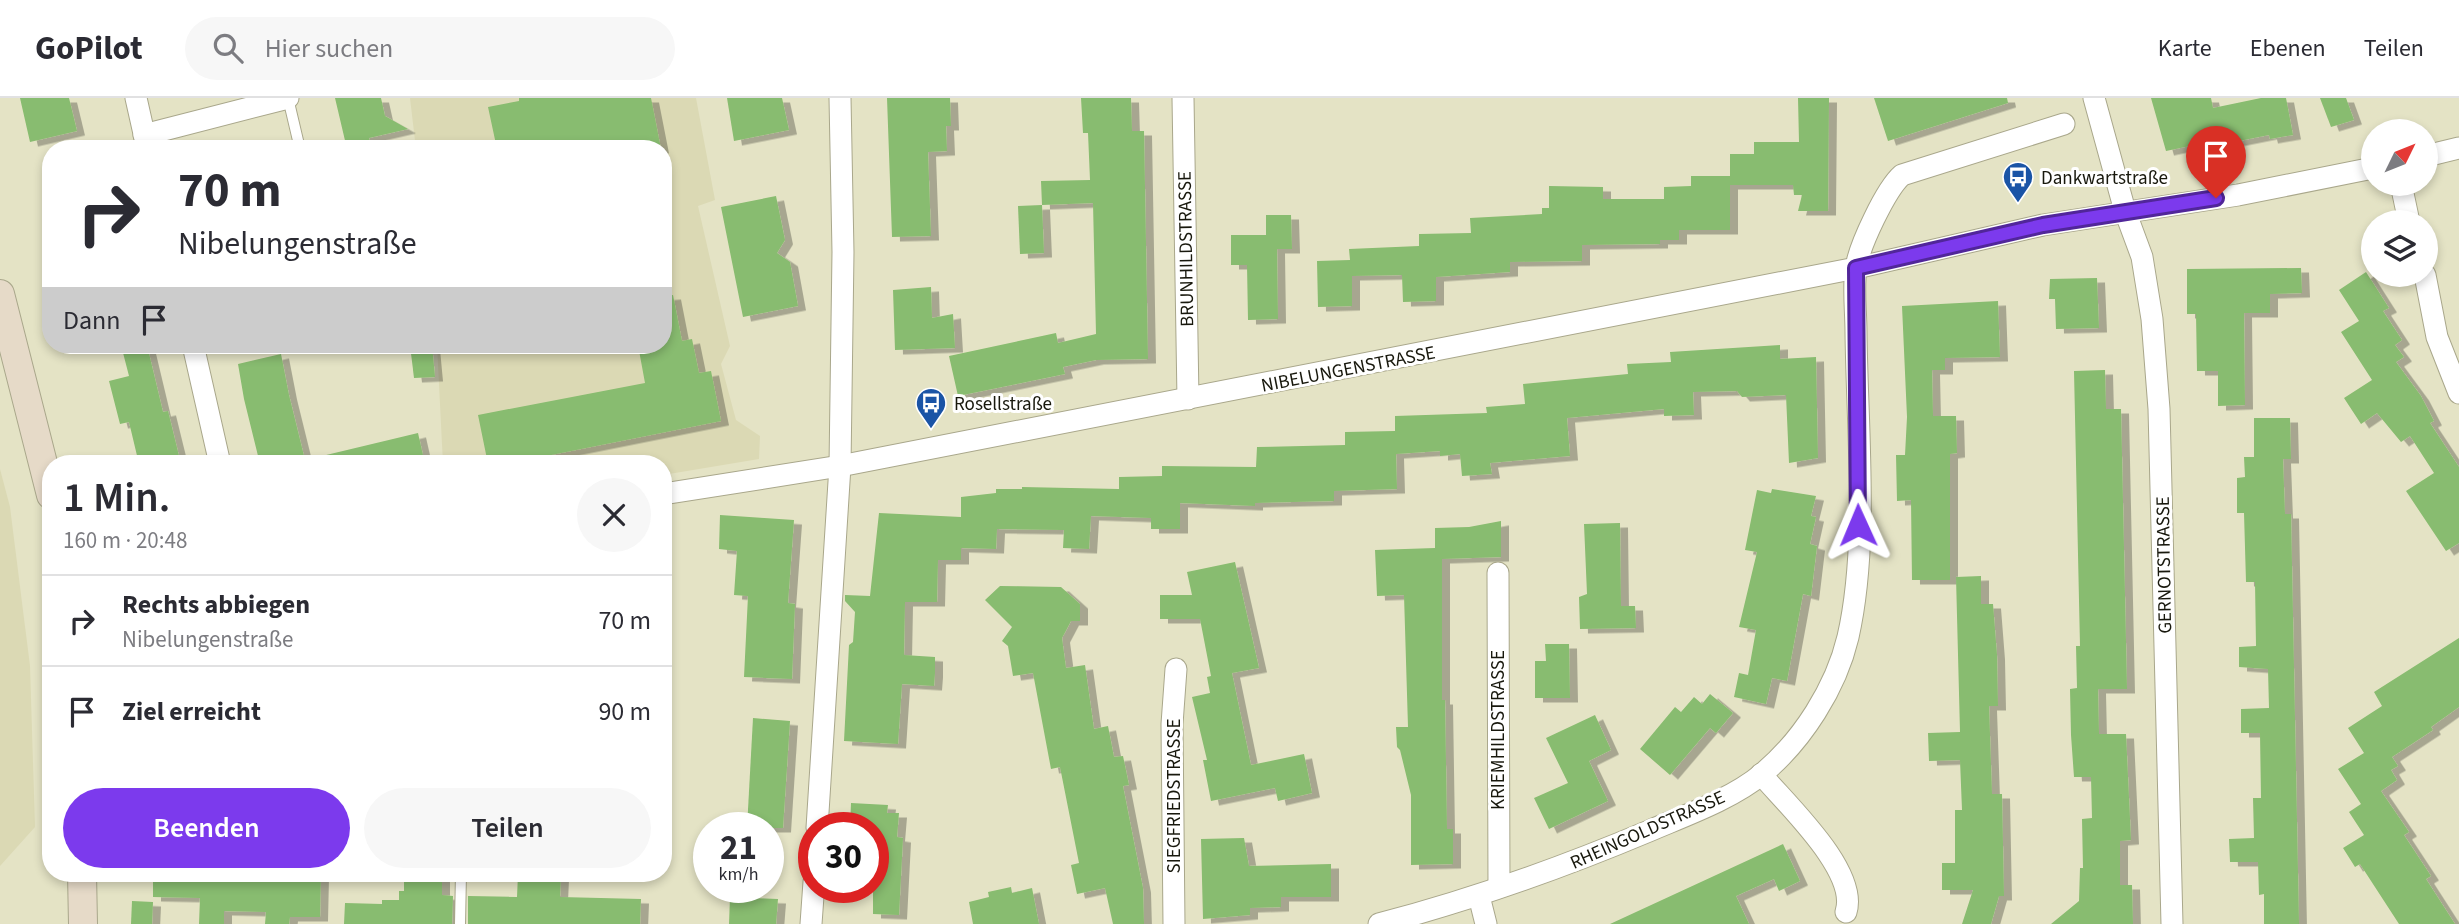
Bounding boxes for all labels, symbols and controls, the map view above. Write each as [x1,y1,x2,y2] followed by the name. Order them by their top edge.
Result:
[185,17,675,80] search box
[35,25,143,72] text: GoPilot
[209,29,247,67] icon: search
[265,30,393,67] text: Hier suchen
[2158,31,2212,66] text: Karte
[2250,31,2326,66] text: Ebenen
[2364,31,2424,66] text: Teilen
[2361,119,2438,196] north arrow
[2361,119,2438,287] map controls
[2186,126,2246,198] pin
[2197,137,2235,175] icon: arrive
[178,156,282,226] text: 70 m
[2001,160,2035,204] bus stop icon: Dankwartstraße
[2041,165,2168,192] place label: Dankwartstraße
[63,168,154,259] icon: right
[1172,171,1201,327] street label: BRUNHILDSTRASSE
[2361,210,2438,287] button: layers
[178,221,417,267] text: Nibelungenstraße
[135,301,173,339] icon: arrive
[63,302,121,339] text: Dann
[1259,339,1438,400] street label: NIBELUNGENSTRASSE
[914,386,948,430] bus stop icon: Rosellstraße
[954,391,1052,418] place label: Rosellstraße
[63,468,170,528] text: 1 Min.
[577,478,651,552] button: close
[1821,488,1895,562] position arrow
[2150,496,2179,634] street label: GERNOTSTRASSE
[63,524,187,557] text: 160 m · 20:48
[122,586,310,623] text: Rechts abbiegen
[63,602,101,640] icon: right
[598,602,651,639] text: 70 m
[122,623,294,656] text: Nibelungenstraße
[1485,650,1512,810] street label: KRIEMHILDSTRASSE
[63,693,101,731] icon: arrive
[122,693,261,730] text: Ziel erreicht
[598,693,651,730] text: 90 m
[1161,719,1188,873] street label: SIEGFRIEDSTRASSE
[1566,784,1729,877] street label: RHEINGOLDSTRASSE
[63,788,350,868] button: Beenden
[364,788,651,868] button: Teilen
[798,812,889,903] speed limit sign: 30
[720,823,757,873] text: 21
[719,862,758,887] text: km/h

